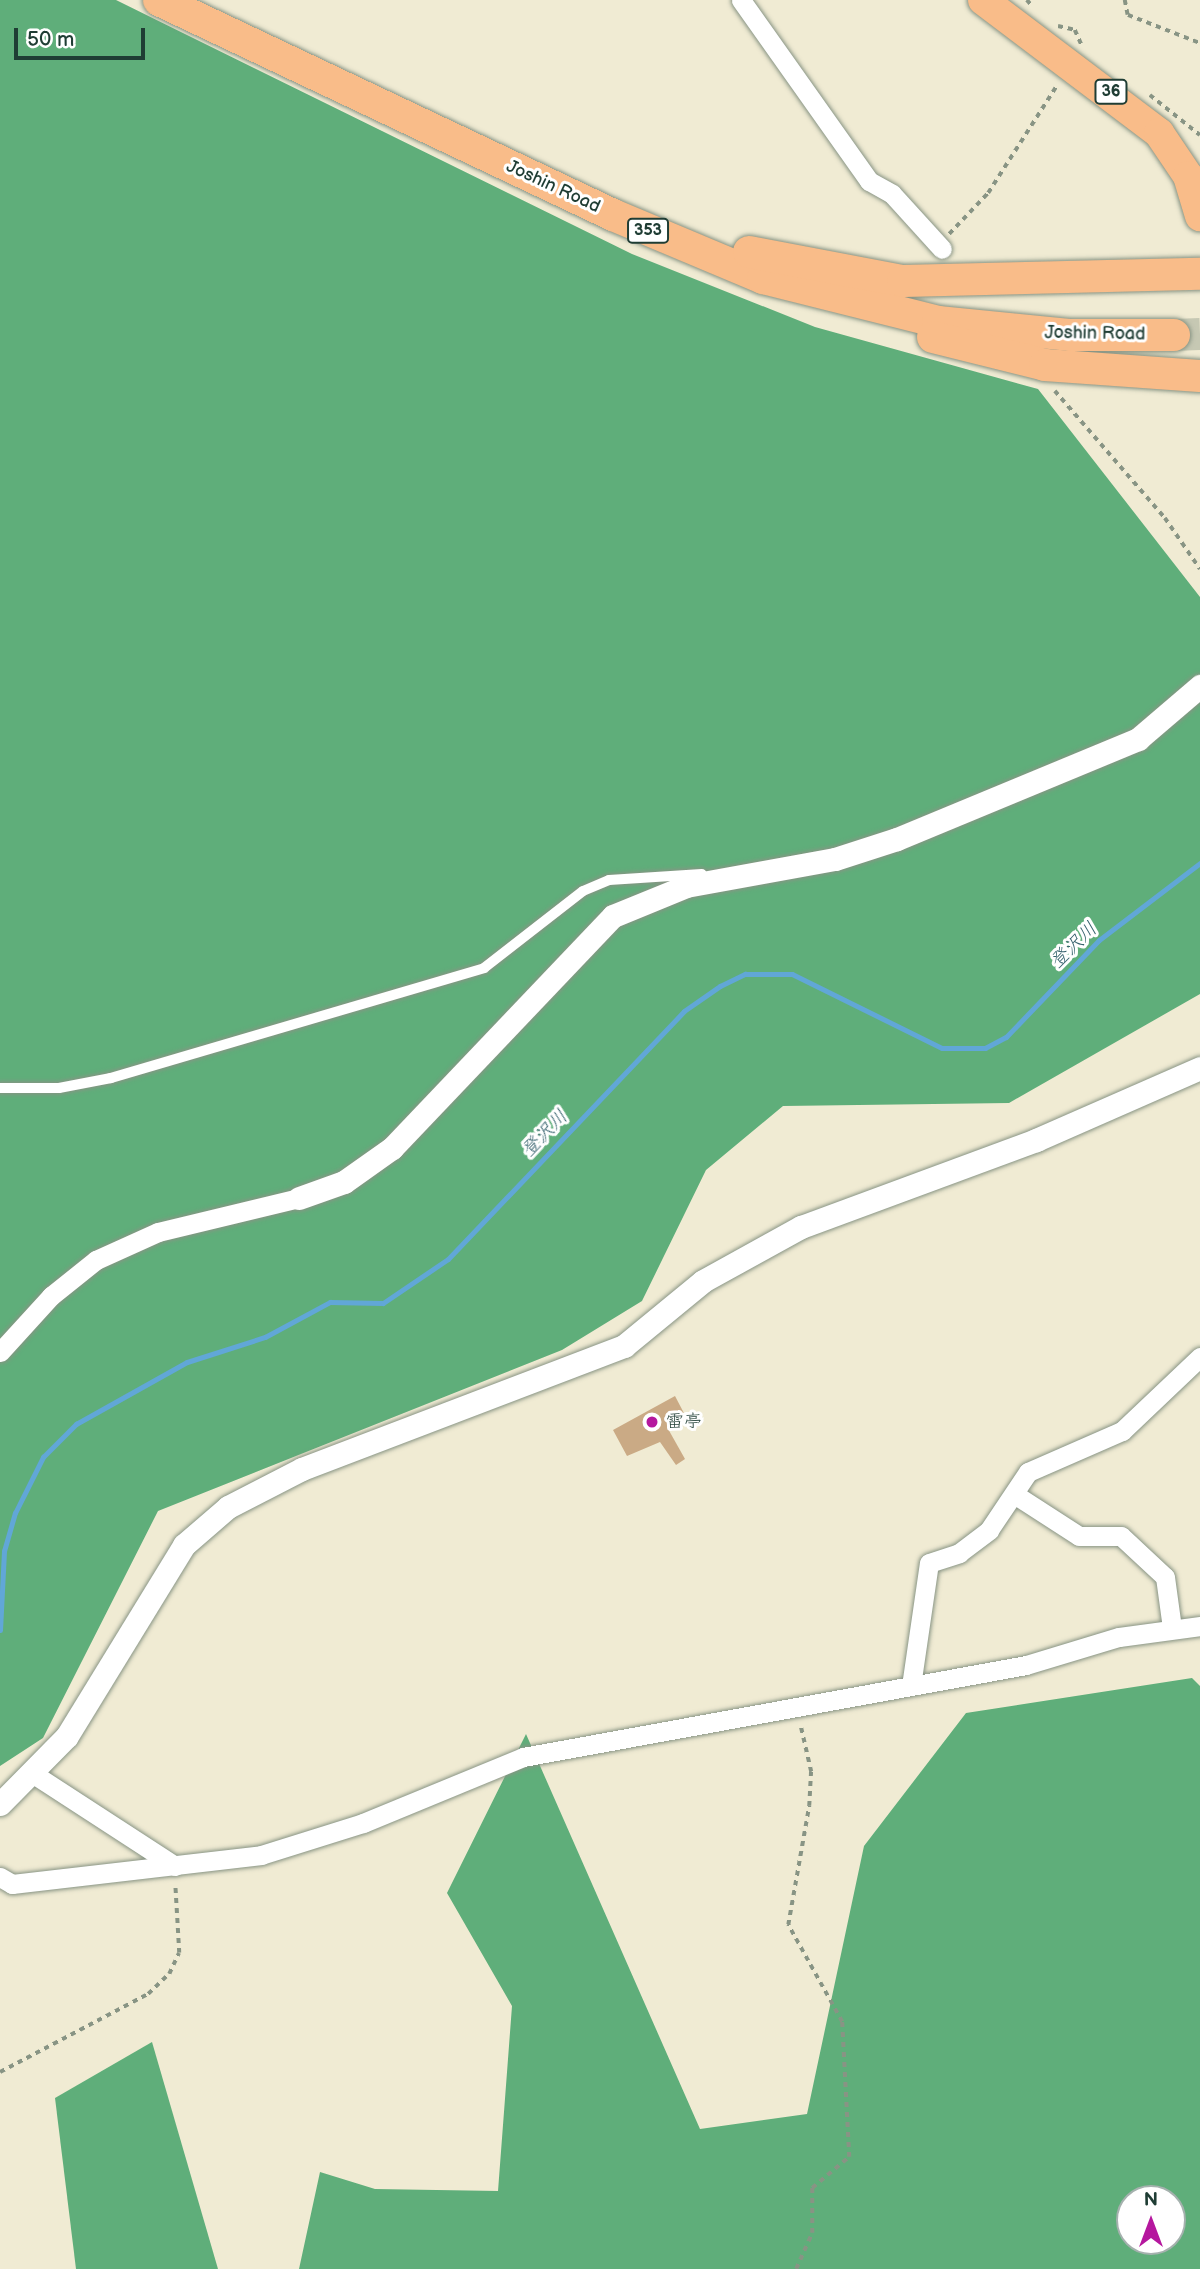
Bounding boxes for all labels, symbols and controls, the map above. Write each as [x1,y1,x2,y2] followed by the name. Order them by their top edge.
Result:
[18,14,149,58] scale bar
[27,27,74,52] text: 50 m
[1094,80,1128,104] road number: 36
[503,156,603,218] street label: Joshin Road
[627,218,669,244] road number: 353
[1044,322,1146,346] street label: Joshin Road
[1046,918,1102,974] water label: 登沢川
[517,1106,573,1162] water label: 登沢川
[666,1411,702,1433] place label: 雷亭
[644,1414,660,1430] marker: 雷亭
[1116,2185,1186,2255] north arrow
[1144,2189,1158,2212] text: N

